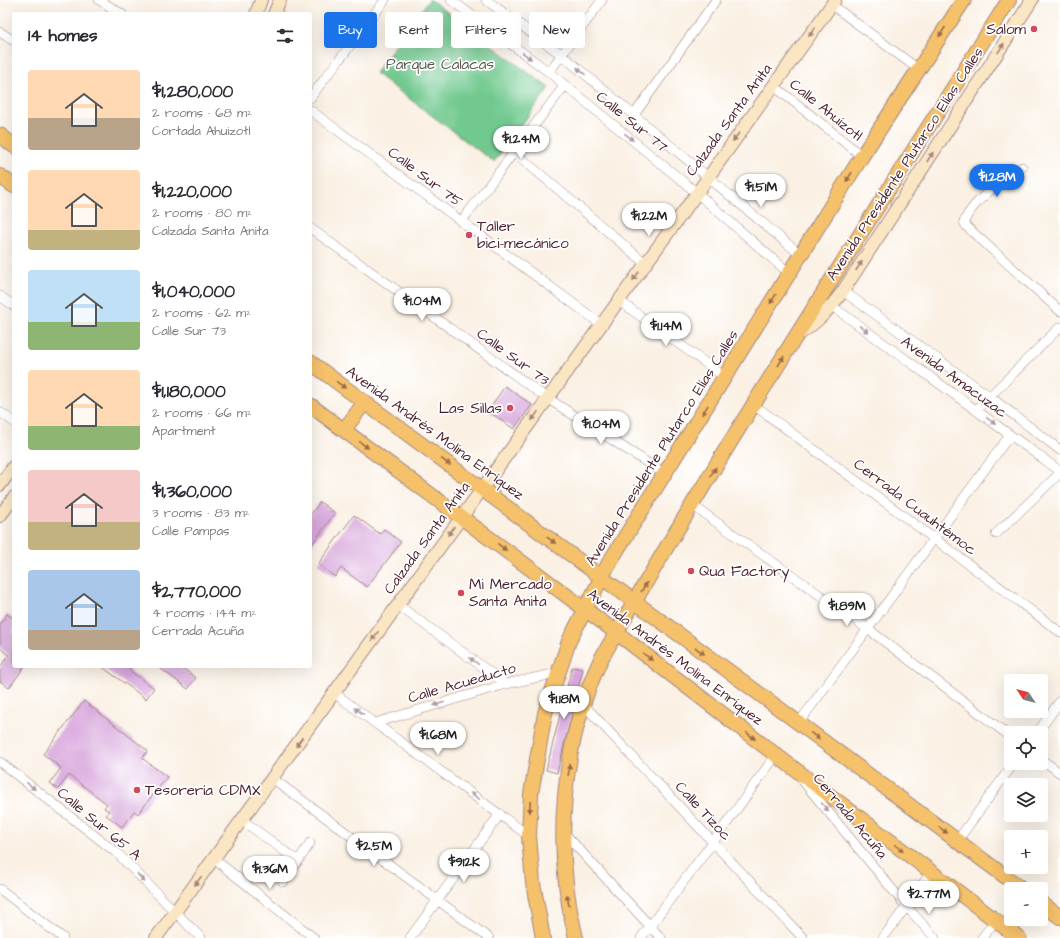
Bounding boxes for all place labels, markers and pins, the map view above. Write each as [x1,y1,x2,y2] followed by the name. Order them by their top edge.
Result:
[986,19,1026,40] place label: Salom
[1029,24,1039,34] marker: Salom
[488,126,554,160] pin: $1.24M
[964,164,1030,198] pin: $1.28M
[728,174,794,208] pin: $1.51M
[616,203,682,237] pin: $1.22M
[477,216,569,254] place label: Taller bici-mecánico
[464,230,474,240] marker: Taller bici-mecánico
[389,288,455,322] pin: $1.04M
[633,313,699,347] pin: $1.14M
[439,398,502,419] place label: Las Sillas
[505,403,515,413] marker: Las Sillas
[568,411,634,445] pin: $1.04M
[699,561,789,583] place label: Qua Factory
[686,566,696,576] marker: Qua Factory
[469,574,552,612] place label: Mi Mercado Santa Anita
[456,588,466,598] marker: Mi Mercado Santa Anita
[814,593,880,627] pin: $1.89M
[531,686,597,720] pin: $1.18M
[405,722,471,756] pin: $1.68M
[145,780,261,801] place label: Tesorería CDMX
[132,785,142,795] marker: Tesorería CDMX
[346,833,402,867] pin: $2.5M
[436,849,492,883] pin: $912K
[237,856,303,890] pin: $1.36M
[896,881,962,915] pin: $2.77M

